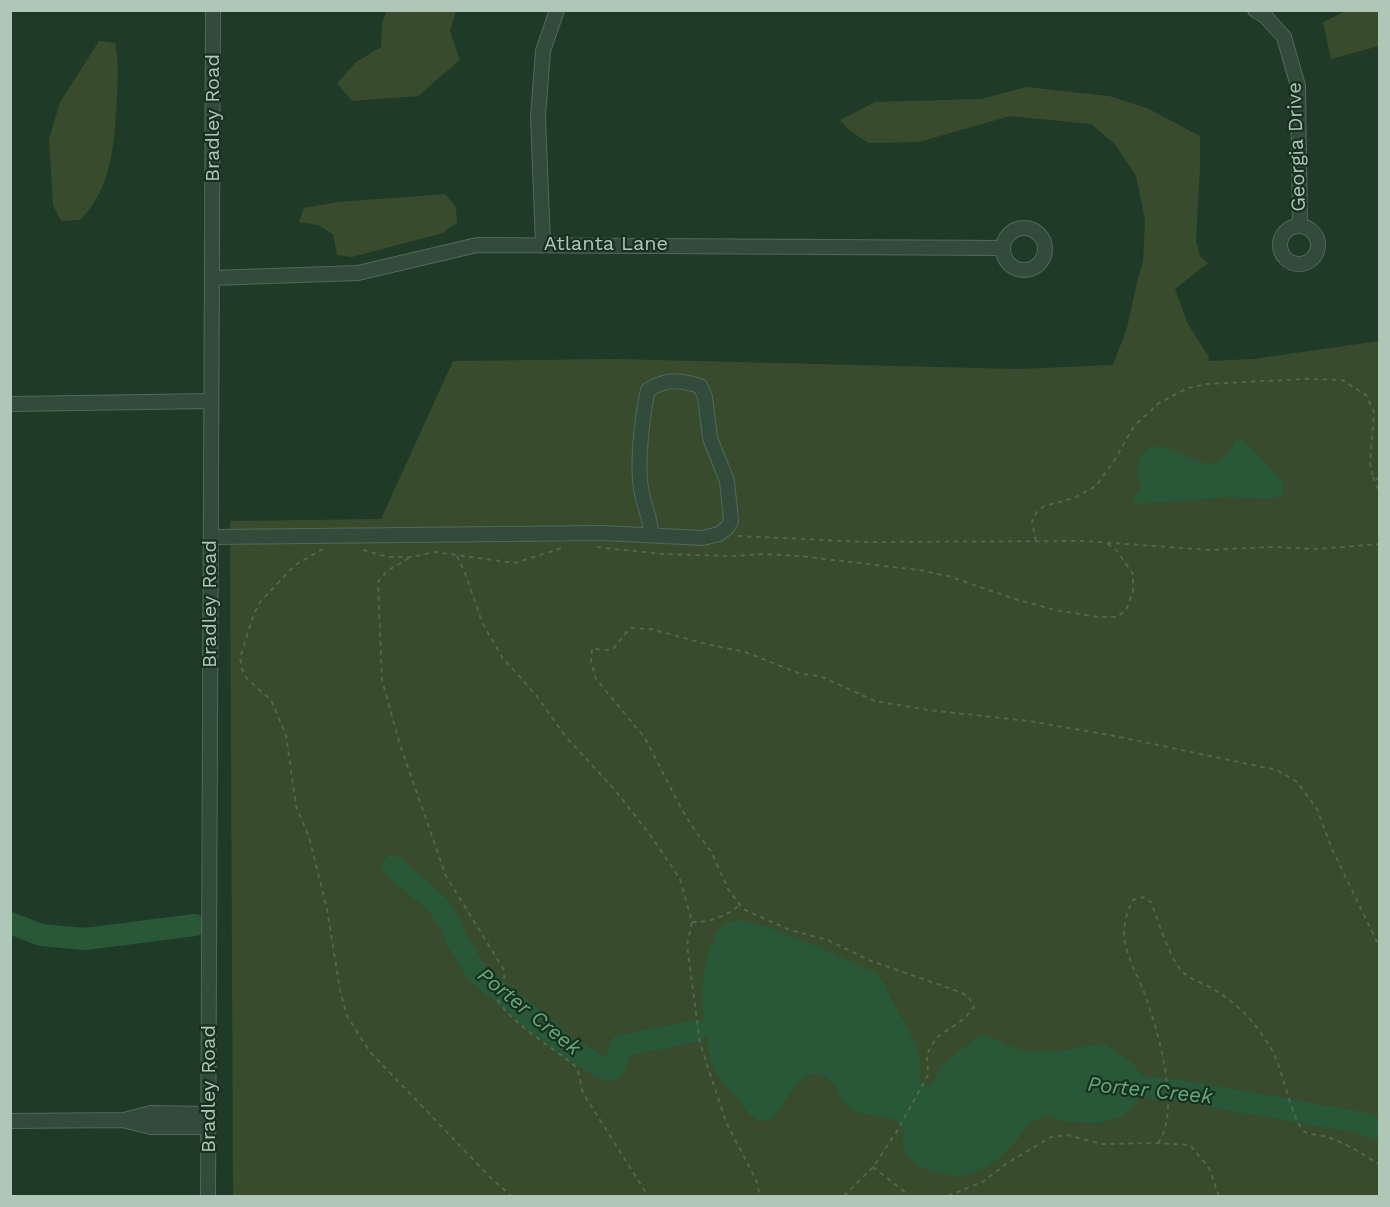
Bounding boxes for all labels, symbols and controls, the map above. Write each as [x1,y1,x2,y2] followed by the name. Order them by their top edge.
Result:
[201,54,225,182] street label: Bradley Road
[1283,82,1311,212] street label: Georgia Drive
[544,232,668,256] street label: Atlanta Lane
[198,540,222,668] street label: Bradley Road
[472,963,586,1061] water label: Porter Creek
[197,1025,221,1153] street label: Bradley Road
[1086,1072,1214,1110] water label: Porter Creek

